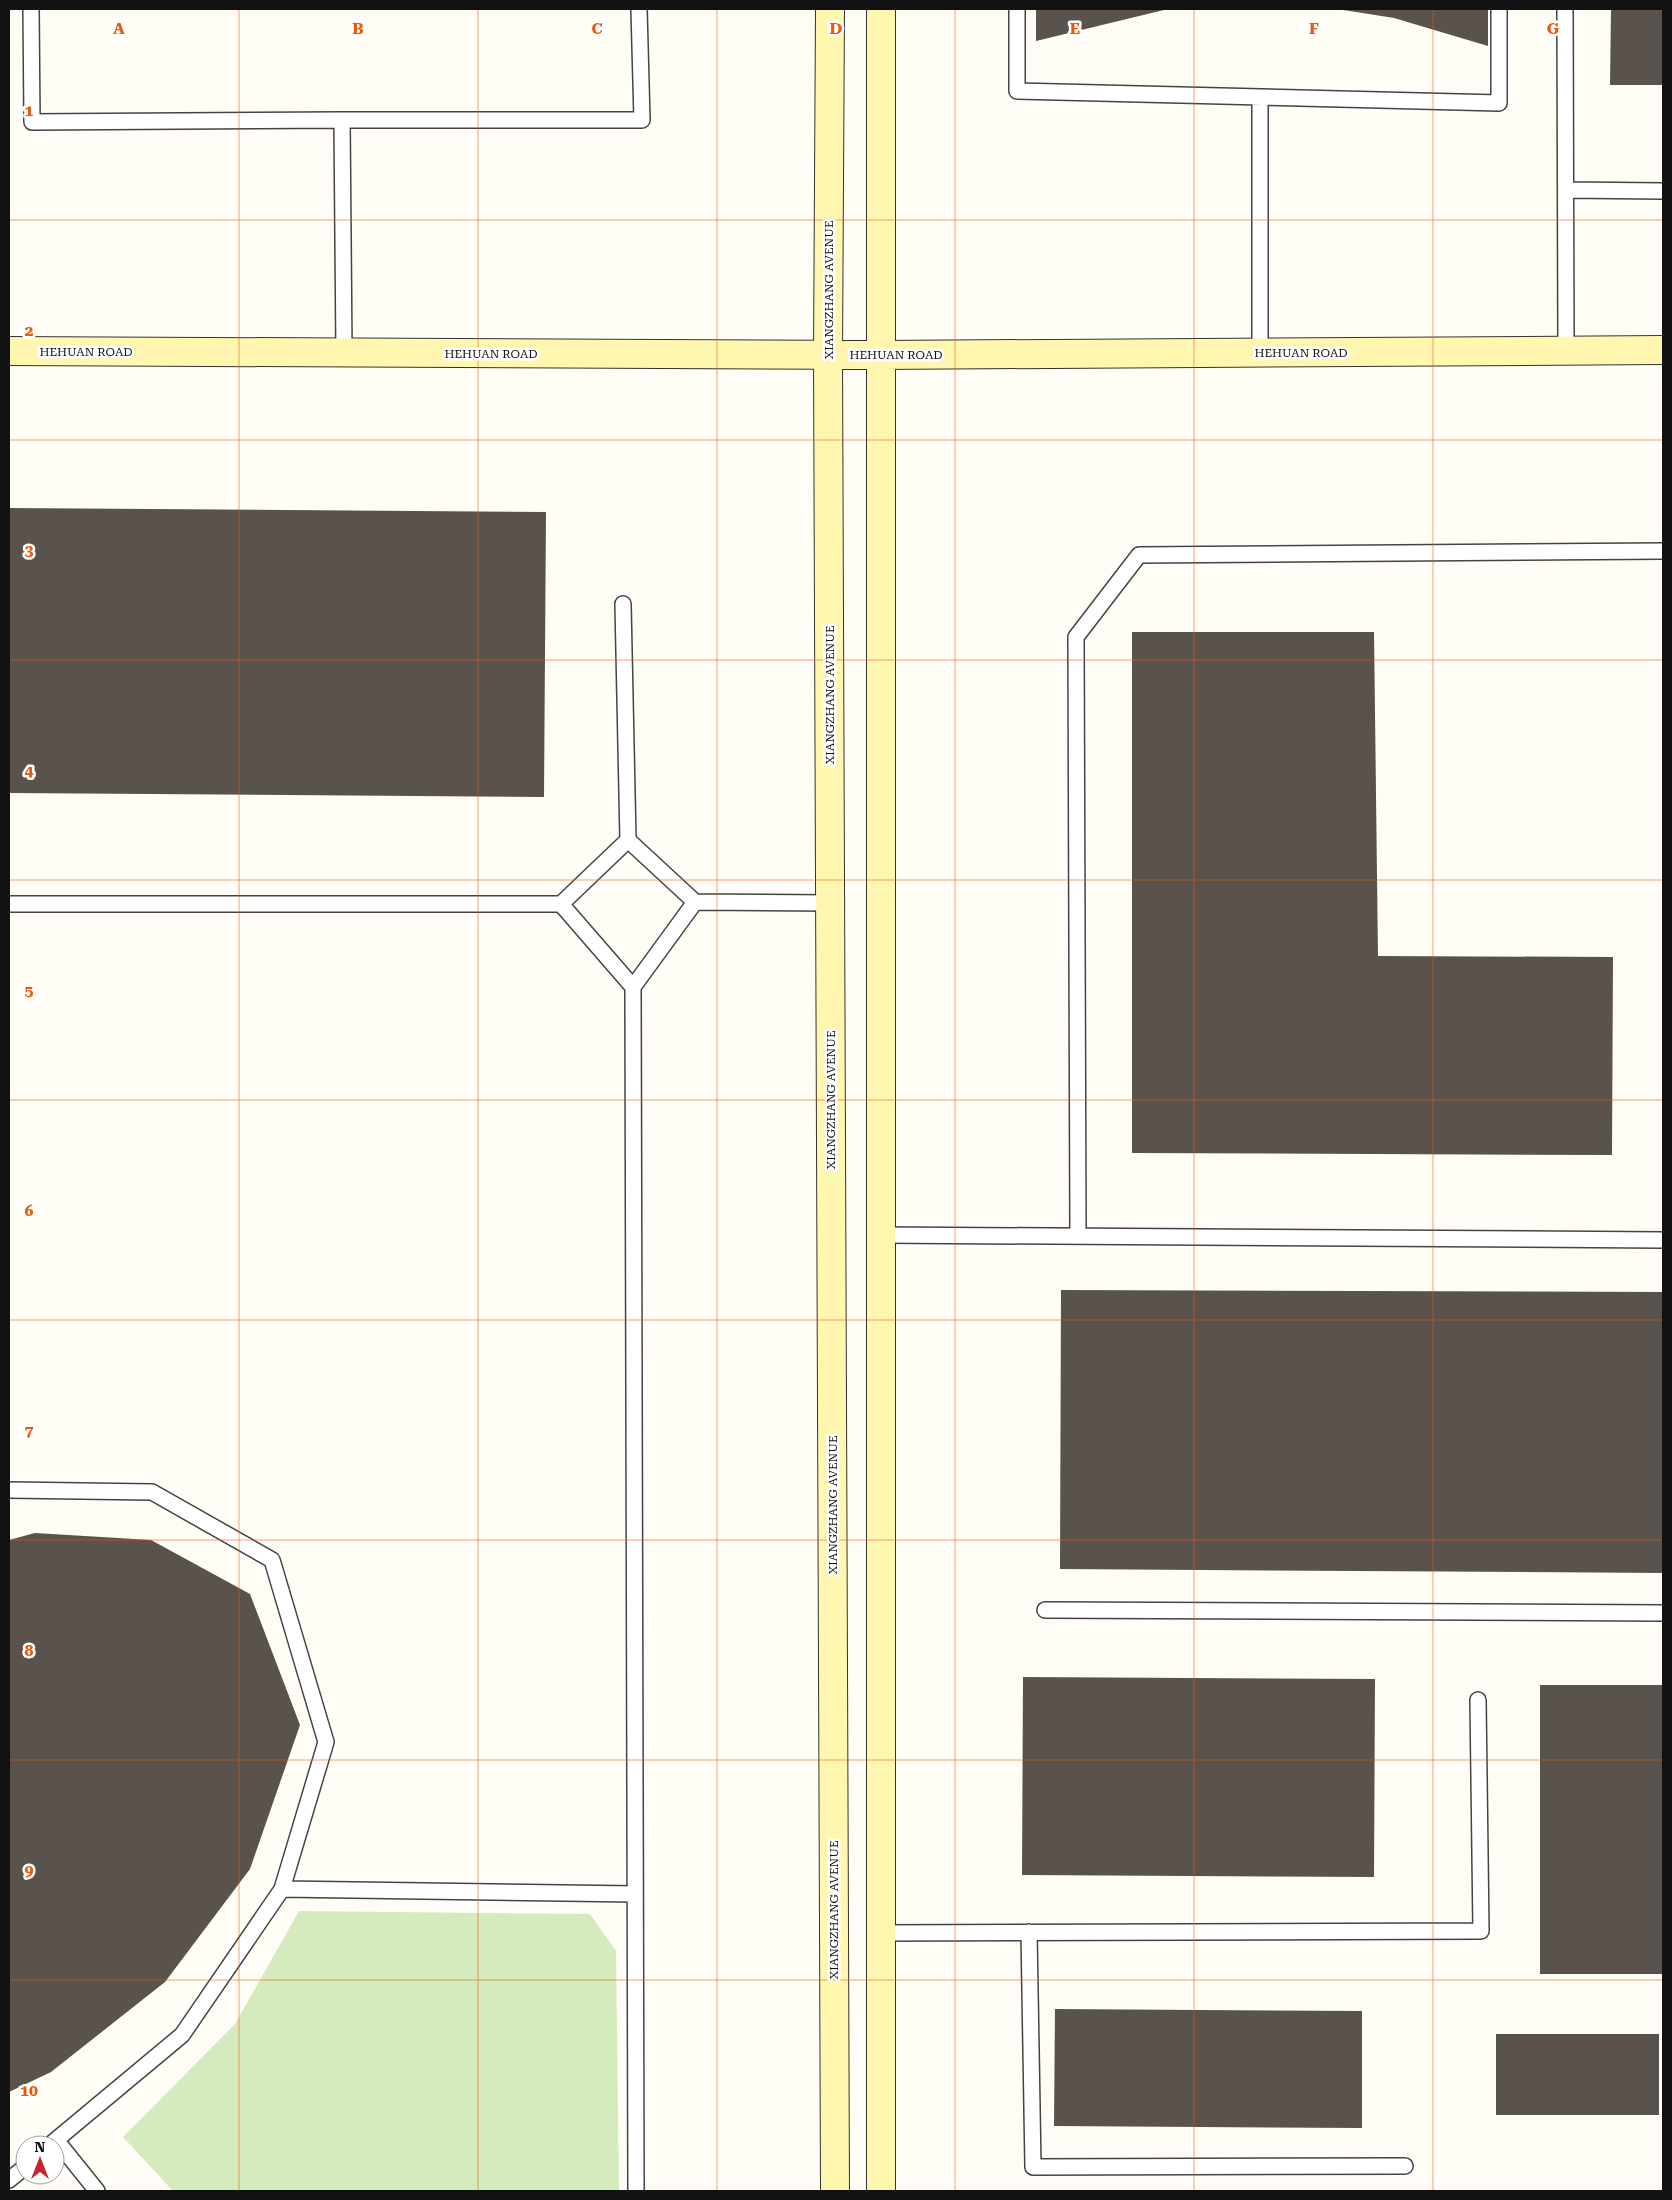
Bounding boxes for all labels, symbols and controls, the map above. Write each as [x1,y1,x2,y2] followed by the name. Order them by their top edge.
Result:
[113,19,125,38] text: A
[352,19,364,38] text: B
[591,19,603,38] text: C
[830,19,843,38] text: D
[1070,19,1080,38] text: E
[1309,19,1319,38] text: F
[1547,19,1560,38] text: G
[25,101,34,120] text: 1
[822,220,836,360] street label: XIANGZHANG AVENUE
[25,321,34,340] text: 2
[39,345,133,359] street label: HEHUAN ROAD
[1254,346,1348,360] street label: HEHUAN ROAD
[444,347,538,361] street label: HEHUAN ROAD
[849,348,943,362] street label: HEHUAN ROAD
[25,541,34,560] text: 3
[823,625,837,765] street label: XIANGZHANG AVENUE
[25,761,34,780] text: 4
[25,981,34,1000] text: 5
[824,1030,838,1170] street label: XIANGZHANG AVENUE
[25,1201,34,1220] text: 6
[25,1421,34,1440] text: 7
[826,1435,840,1575] street label: XIANGZHANG AVENUE
[25,1641,34,1660] text: 8
[827,1840,841,1980] street label: XIANGZHANG AVENUE
[25,1861,34,1880] text: 9
[20,2081,38,2100] text: 10
[15,2135,65,2185] north arrow
[35,2139,46,2155] text: N

